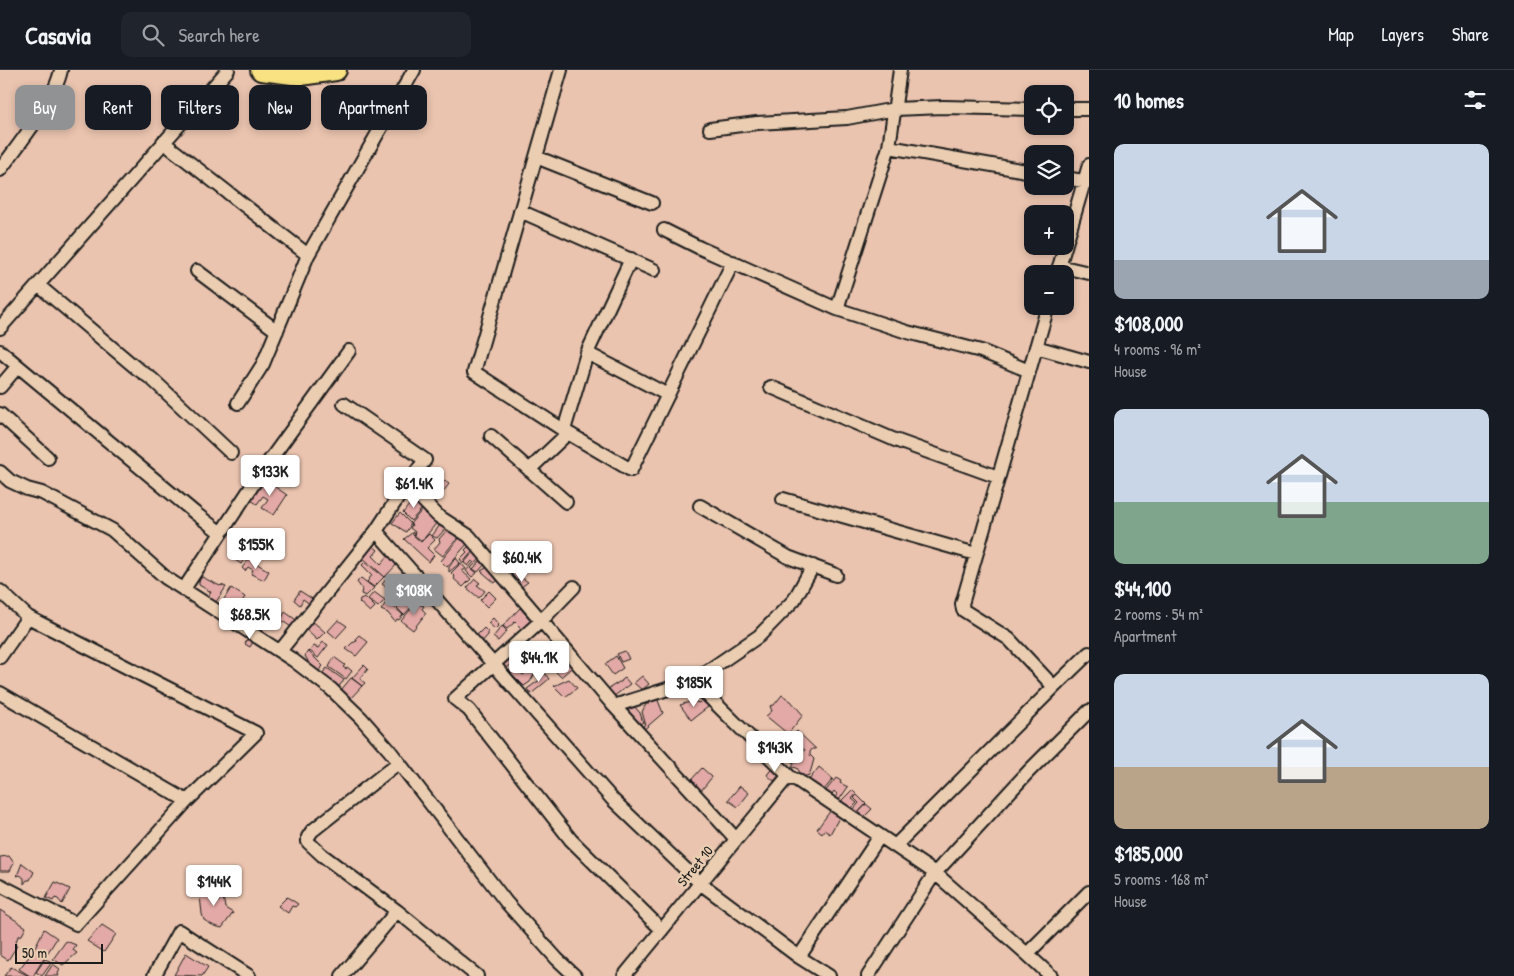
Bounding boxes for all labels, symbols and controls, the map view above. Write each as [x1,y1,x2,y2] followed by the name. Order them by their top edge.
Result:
[121,12,471,57] search box
[25,19,91,51] text: Casavia
[139,21,167,49] icon: search
[179,22,260,48] text: Search here
[1328,22,1354,47] text: Map
[1382,22,1424,47] text: Layers
[1452,22,1489,47] text: Share
[15,85,75,130] chip: Buy
[85,85,151,130] chip: Rent
[161,85,239,130] chip: Filters
[249,85,311,130] chip: New
[321,85,427,130] chip: Apartment
[1024,85,1074,315] map controls
[1024,85,1074,135] button: locate
[1114,86,1184,115] text: 10 homes
[1461,86,1489,114] icon: filters
[1024,145,1074,195] button: layers
[1257,176,1347,266] icon: home
[1024,205,1074,255] button: +
[1024,265,1074,315] button: −
[1114,309,1183,338] text: $108,000
[1114,338,1201,360] text: 4 rooms · 96 m²
[1114,360,1147,382] text: House
[1257,441,1347,531] icon: home
[235,454,305,497] pin: $133K
[252,460,288,482] text: $133K
[373,466,455,509] pin: $61.4K
[395,472,433,494] text: $61.4K
[221,528,291,570] pin: $155K
[238,533,274,555] text: $155K
[481,540,563,583] pin: $60.4K
[502,546,542,568] text: $60.4K
[379,574,449,616] pin: $108K
[1114,574,1171,603] text: $44,100
[396,579,432,601] text: $108K
[209,598,291,640] pin: $68.5K
[230,603,270,625] text: $68.5K
[1114,603,1203,625] text: 2 rooms · 54 m²
[1114,625,1177,647] text: Apartment
[498,640,580,683] pin: $44.1K
[520,646,558,668] text: $44.1K
[659,666,729,708] pin: $185K
[676,671,712,693] text: $185K
[1257,706,1347,796] icon: home
[740,730,810,773] pin: $143K
[757,736,793,758] text: $143K
[1114,839,1183,868] text: $185,000
[672,841,717,890] street label: Street 10
[179,864,249,907] pin: $144K
[1114,868,1208,890] text: 5 rooms · 168 m²
[197,870,231,892] text: $144K
[1114,890,1147,912] text: House
[15,941,102,964] scale bar
[22,943,47,962] text: 50 m

